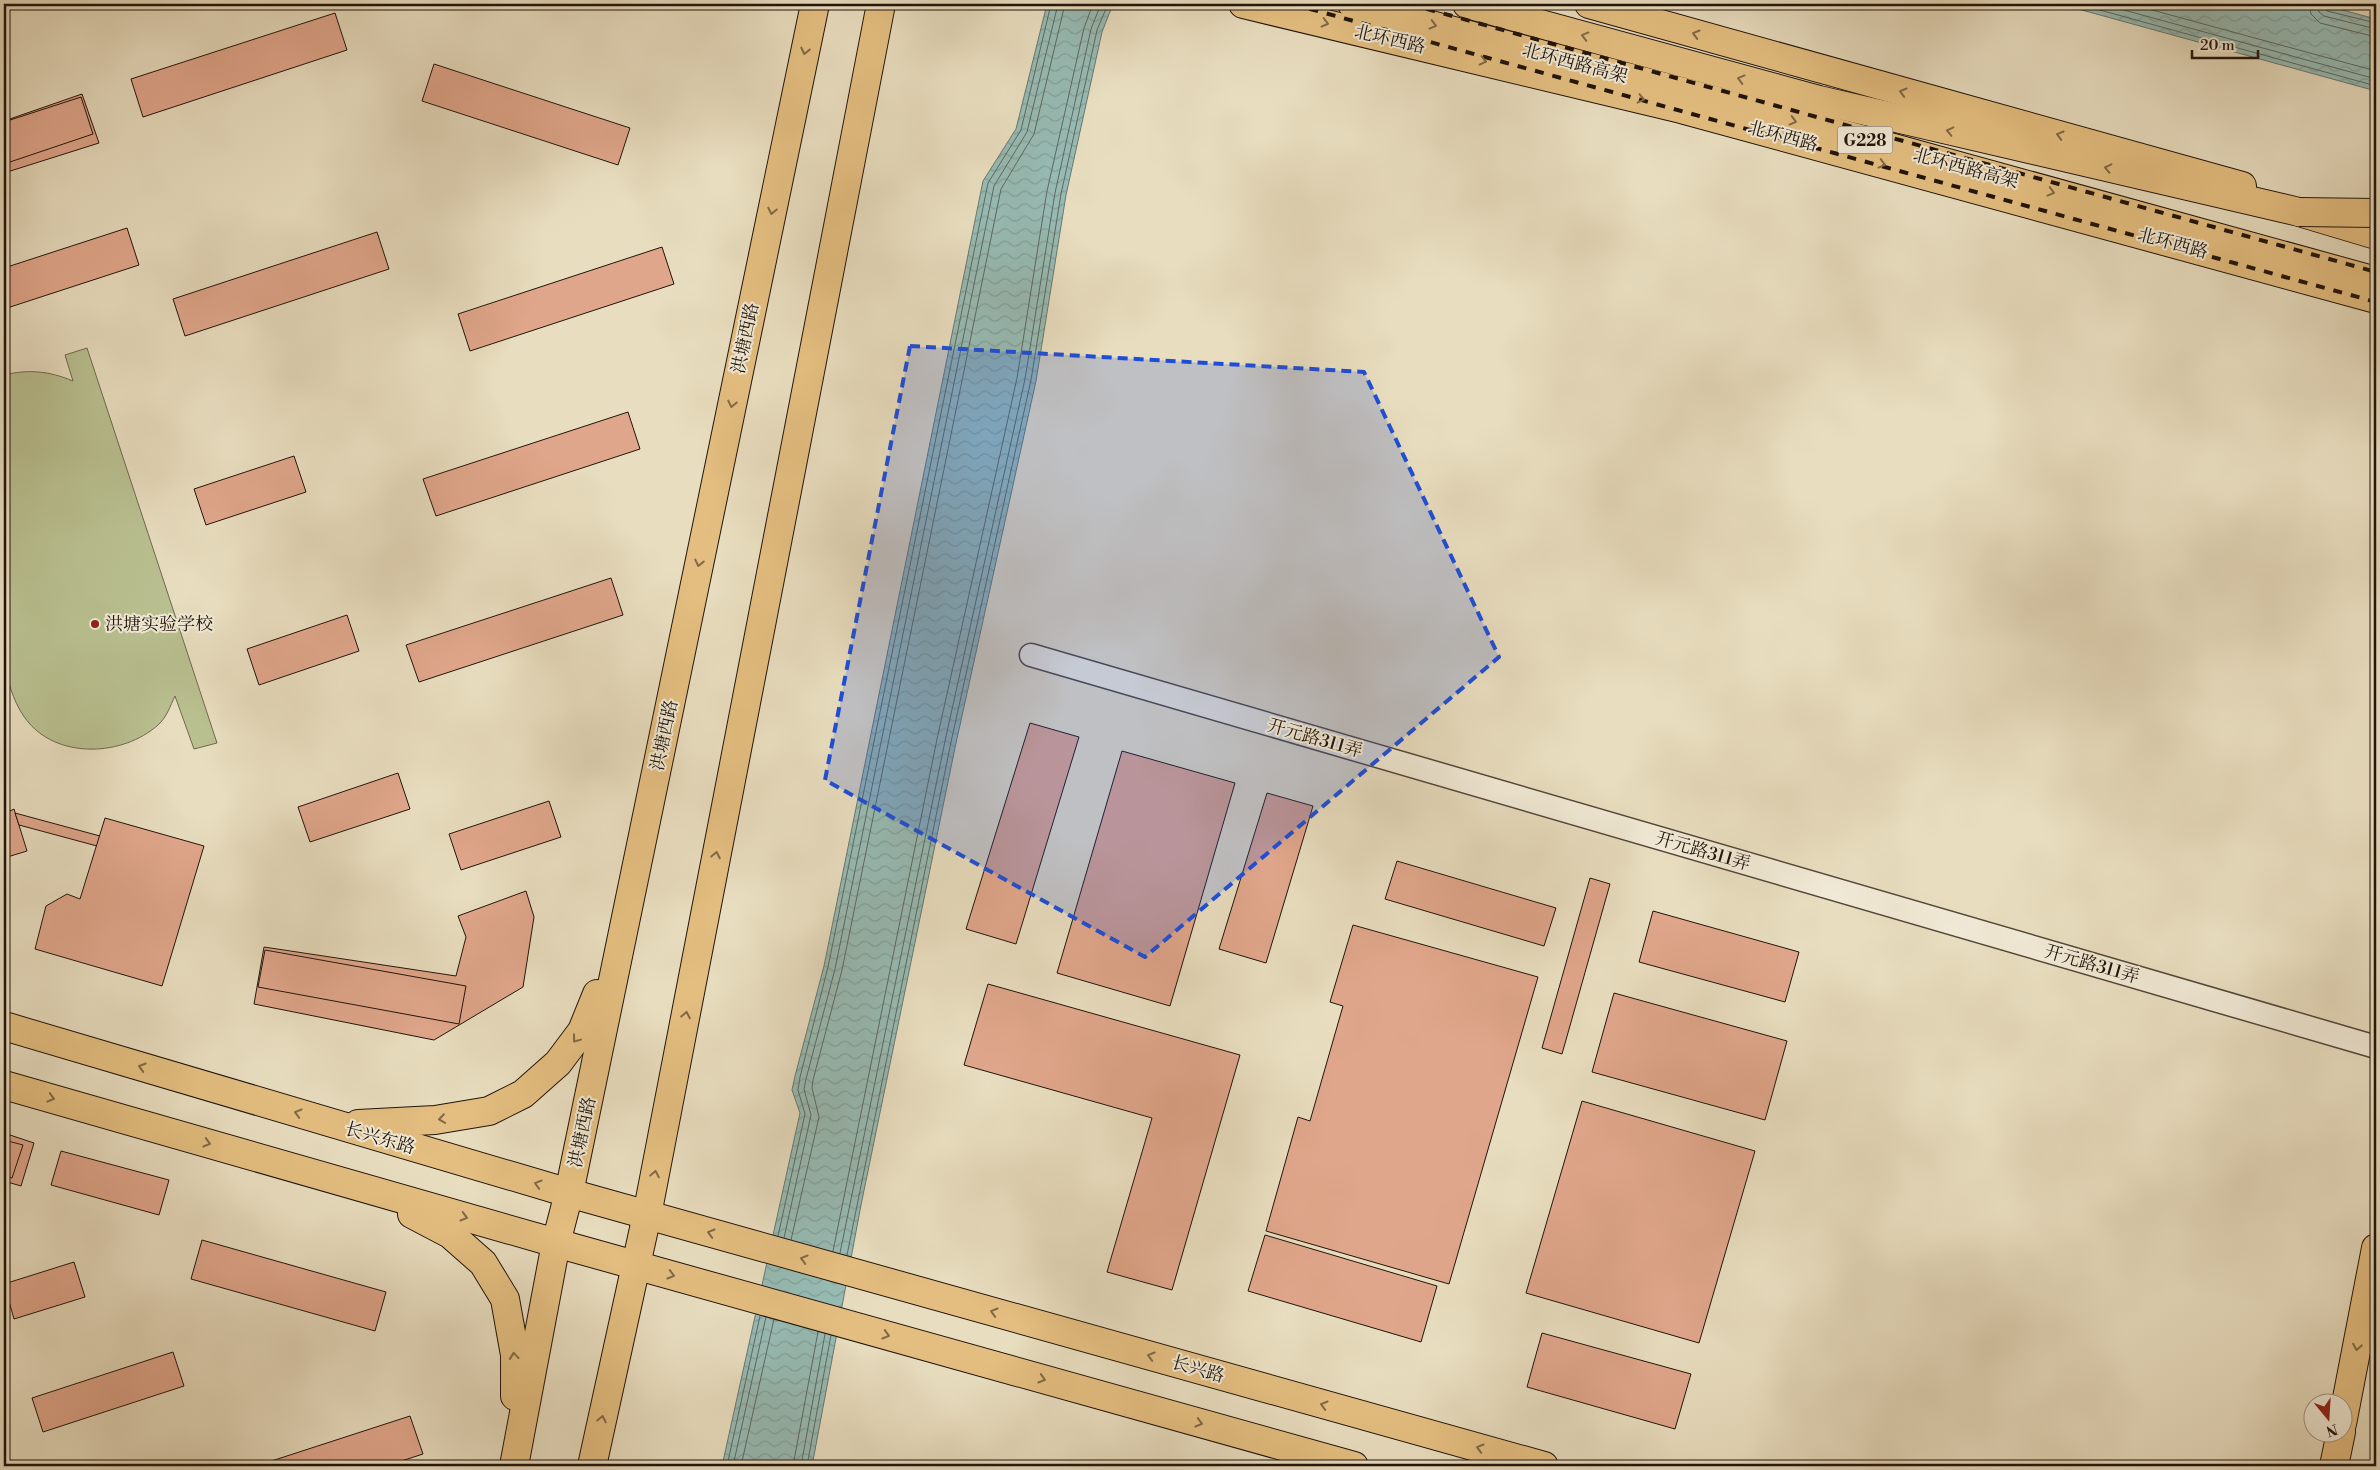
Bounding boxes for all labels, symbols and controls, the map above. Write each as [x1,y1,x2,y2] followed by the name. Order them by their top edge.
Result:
[1320,17,1329,28] one-way arrow
[1352,20,1428,59] street label: 北环西路
[1428,20,1436,30] one-way arrow
[2192,28,2259,60] scale bar
[1693,29,1701,39] one-way arrow
[1580,31,1589,42] one-way arrow
[2200,36,2235,55] text: 20 m
[1520,38,1630,89] street label: 北环西路高架
[800,47,811,56] one-way arrow
[1478,55,1487,66] one-way arrow
[1737,74,1746,85] one-way arrow
[1900,87,1908,97] one-way arrow
[1636,93,1645,104] one-way arrow
[1788,115,1797,126] one-way arrow
[1745,116,1821,157] street label: 北环西路
[1838,126,1892,154] road number: G228
[1946,126,1954,137] one-way arrow
[2056,131,2064,141] one-way arrow
[1911,143,2021,194] street label: 北环西路高架
[1878,158,1886,168] one-way arrow
[2104,163,2113,174] one-way arrow
[2046,186,2055,196] one-way arrow
[767,206,778,215] one-way arrow
[2135,223,2211,264] street label: 北环西路
[727,300,764,376] street label: 洪塘西路
[727,400,738,408] one-way arrow
[694,559,705,568] one-way arrow
[105,613,213,636] place label: 洪塘实验学校
[89,618,101,630] marker: 洪塘实验学校
[646,697,683,773] street label: 洪塘西路
[1265,714,1365,763] street label: 开元路311弄
[1653,827,1753,876] street label: 开元路311弄
[711,851,721,860] one-way arrow
[2042,940,2142,989] street label: 开元路311弄
[680,1010,690,1019] one-way arrow
[574,1033,582,1042] one-way arrow
[138,1063,147,1073] one-way arrow
[46,1093,54,1103] one-way arrow
[564,1094,601,1170] street label: 洪塘西路
[294,1109,302,1119] one-way arrow
[438,1113,447,1123] one-way arrow
[342,1118,418,1159] street label: 长兴东路
[202,1137,211,1148] one-way arrow
[649,1170,659,1179] one-way arrow
[534,1179,542,1189] one-way arrow
[459,1211,468,1221] one-way arrow
[706,1228,715,1239] one-way arrow
[801,1255,809,1265] one-way arrow
[666,1270,674,1280] one-way arrow
[990,1308,999,1318] one-way arrow
[881,1330,889,1340] one-way arrow
[2352,1343,2363,1352] one-way arrow
[1146,1351,1155,1362] one-way arrow
[1169,1351,1227,1388] street label: 长兴路
[509,1352,520,1360] one-way arrow
[1038,1373,1047,1384] one-way arrow
[2302,1392,2352,1442] north arrow
[1320,1400,1328,1410] one-way arrow
[596,1414,607,1423] one-way arrow
[1194,1417,1203,1428] one-way arrow
[2324,1419,2340,1440] text: N
[1477,1444,1485,1454] one-way arrow

